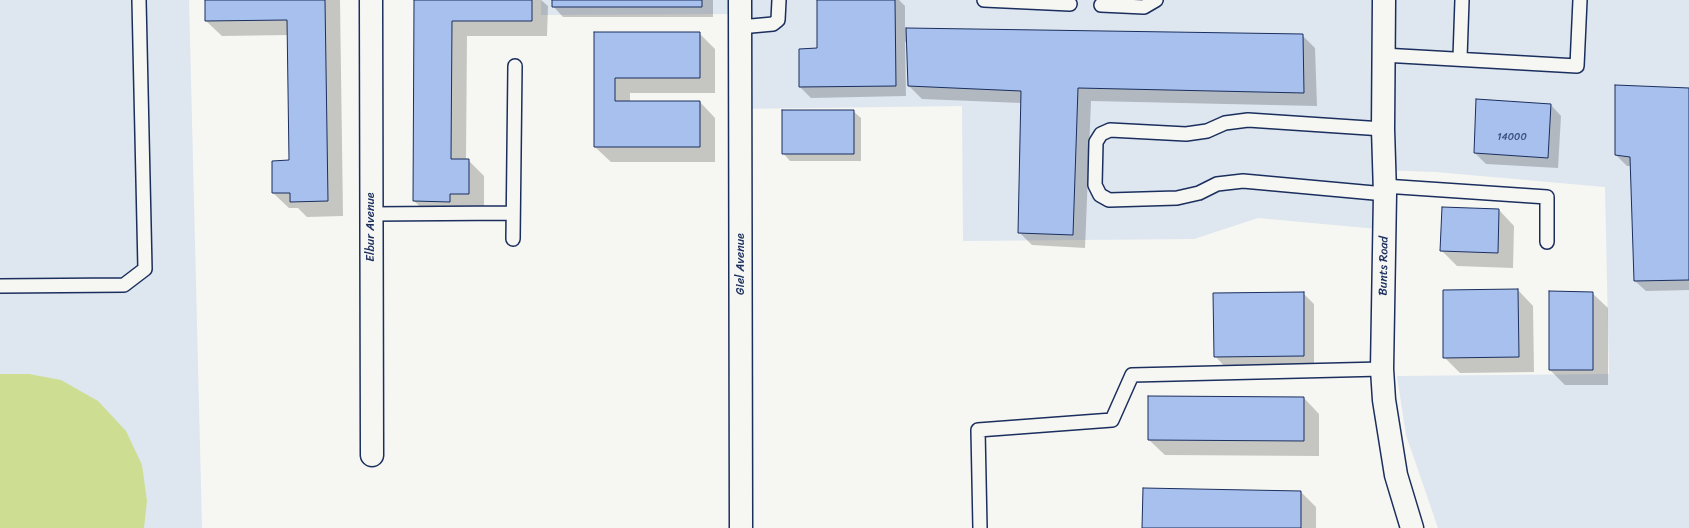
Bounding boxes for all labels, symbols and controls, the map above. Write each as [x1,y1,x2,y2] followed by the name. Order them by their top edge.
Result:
[1497,131,1527,143] house number: 14000
[364,192,378,262] street label: Elbur Avenue
[734,233,748,295] street label: Giel Avenue
[1376,236,1392,296] street label: Bunts Road

